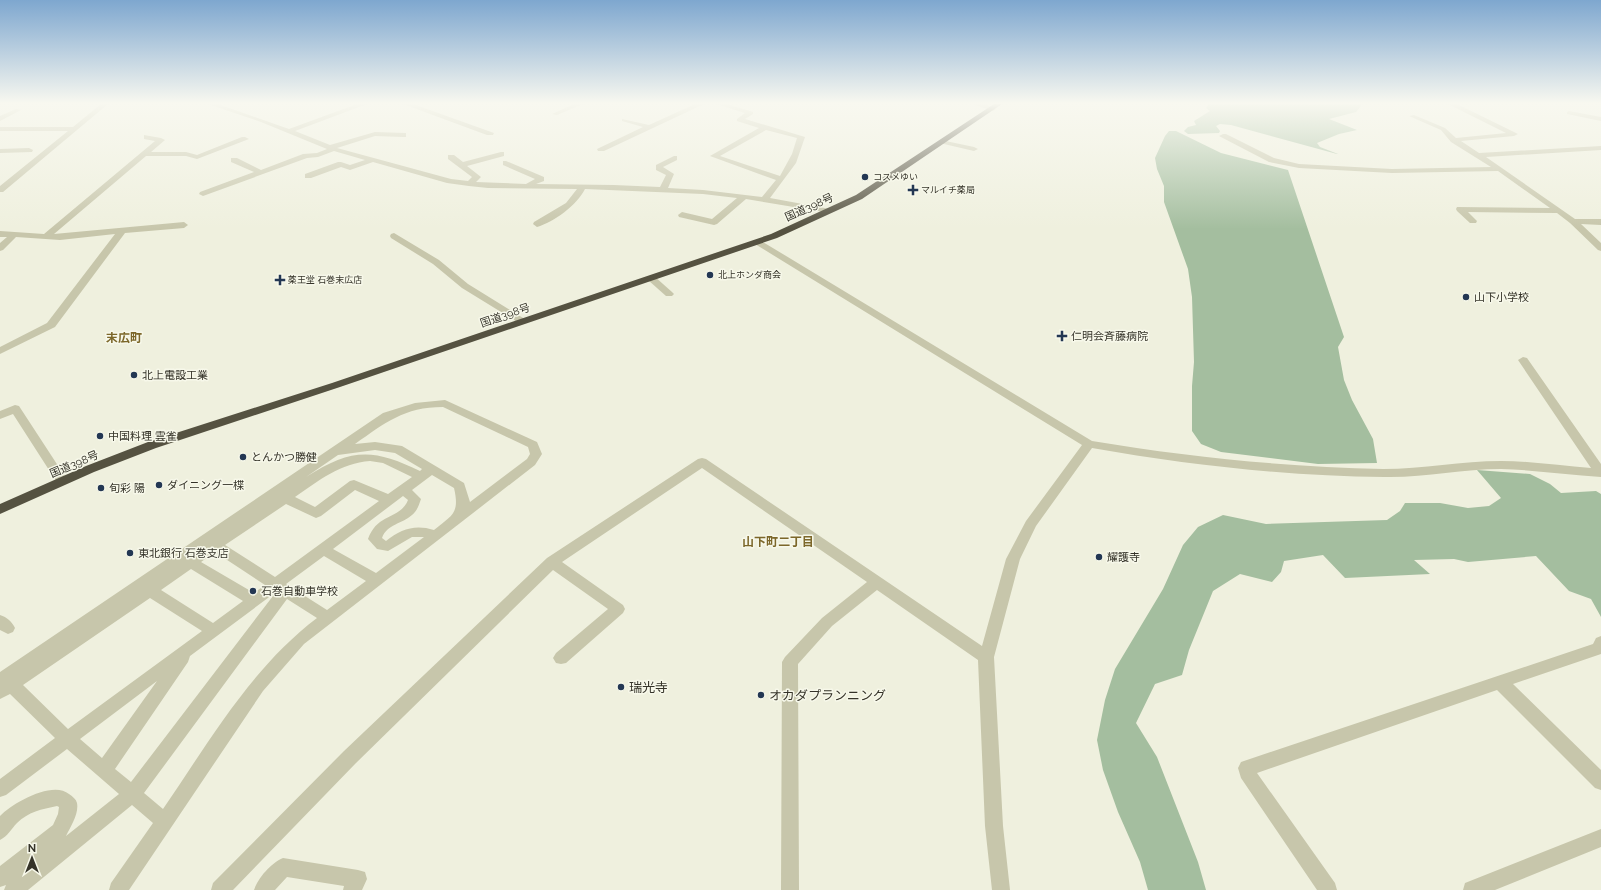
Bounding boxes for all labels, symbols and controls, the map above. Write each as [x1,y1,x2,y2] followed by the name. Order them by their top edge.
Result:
[860,172,870,182] marker: コスメゆい
[873,172,918,182] place label: コスメゆい
[908,185,918,195] marker: マルイチ薬局
[921,185,975,195] place label: マルイチ薬局
[783,191,836,224] street label: 国道398号
[705,270,715,280] marker: 北上ホンダ商会
[718,270,781,280] place label: 北上ホンダ商会
[275,275,285,285] marker: 薬王堂 石巻末広店
[288,275,362,285] place label: 薬王堂 石巻末広店
[1474,291,1529,304] place label: 山下小学校
[1461,292,1471,302] marker: 山下小学校
[479,301,532,330] street label: 国道398号
[1056,330,1068,342] marker: 仁明会斉藤病院
[1071,330,1148,343] place label: 仁明会斉藤病院
[106,331,142,345] district label: 末広町
[142,369,208,382] place label: 北上電設工業
[129,370,139,380] marker: 北上電設工業
[108,430,177,443] place label: 中国料理 雲雀
[95,431,105,441] marker: 中国料理 雲雀
[48,448,101,481] street label: 国道398号
[251,451,317,464] place label: とんかつ勝健
[238,452,248,462] marker: とんかつ勝健
[167,479,244,492] place label: ダイニング一楪
[154,480,164,490] marker: ダイニング一楪
[109,482,145,495] place label: 旬彩 陽
[96,483,106,493] marker: 旬彩 陽
[742,535,814,549] district label: 山下町二丁目
[138,547,229,560] place label: 東北銀行 石巻支店
[125,548,135,558] marker: 東北銀行 石巻支店
[1107,551,1140,564] place label: 耀護寺
[1094,552,1104,562] marker: 耀護寺
[261,585,338,598] place label: 石巻自動車学校
[248,586,258,596] marker: 石巻自動車学校
[629,680,668,695] place label: 瑞光寺
[616,682,626,692] marker: 瑞光寺
[769,688,886,703] place label: オカダプランニング
[756,690,766,700] marker: オカダプランニング
[12,838,52,878] north arrow
[28,842,36,855] text: N

